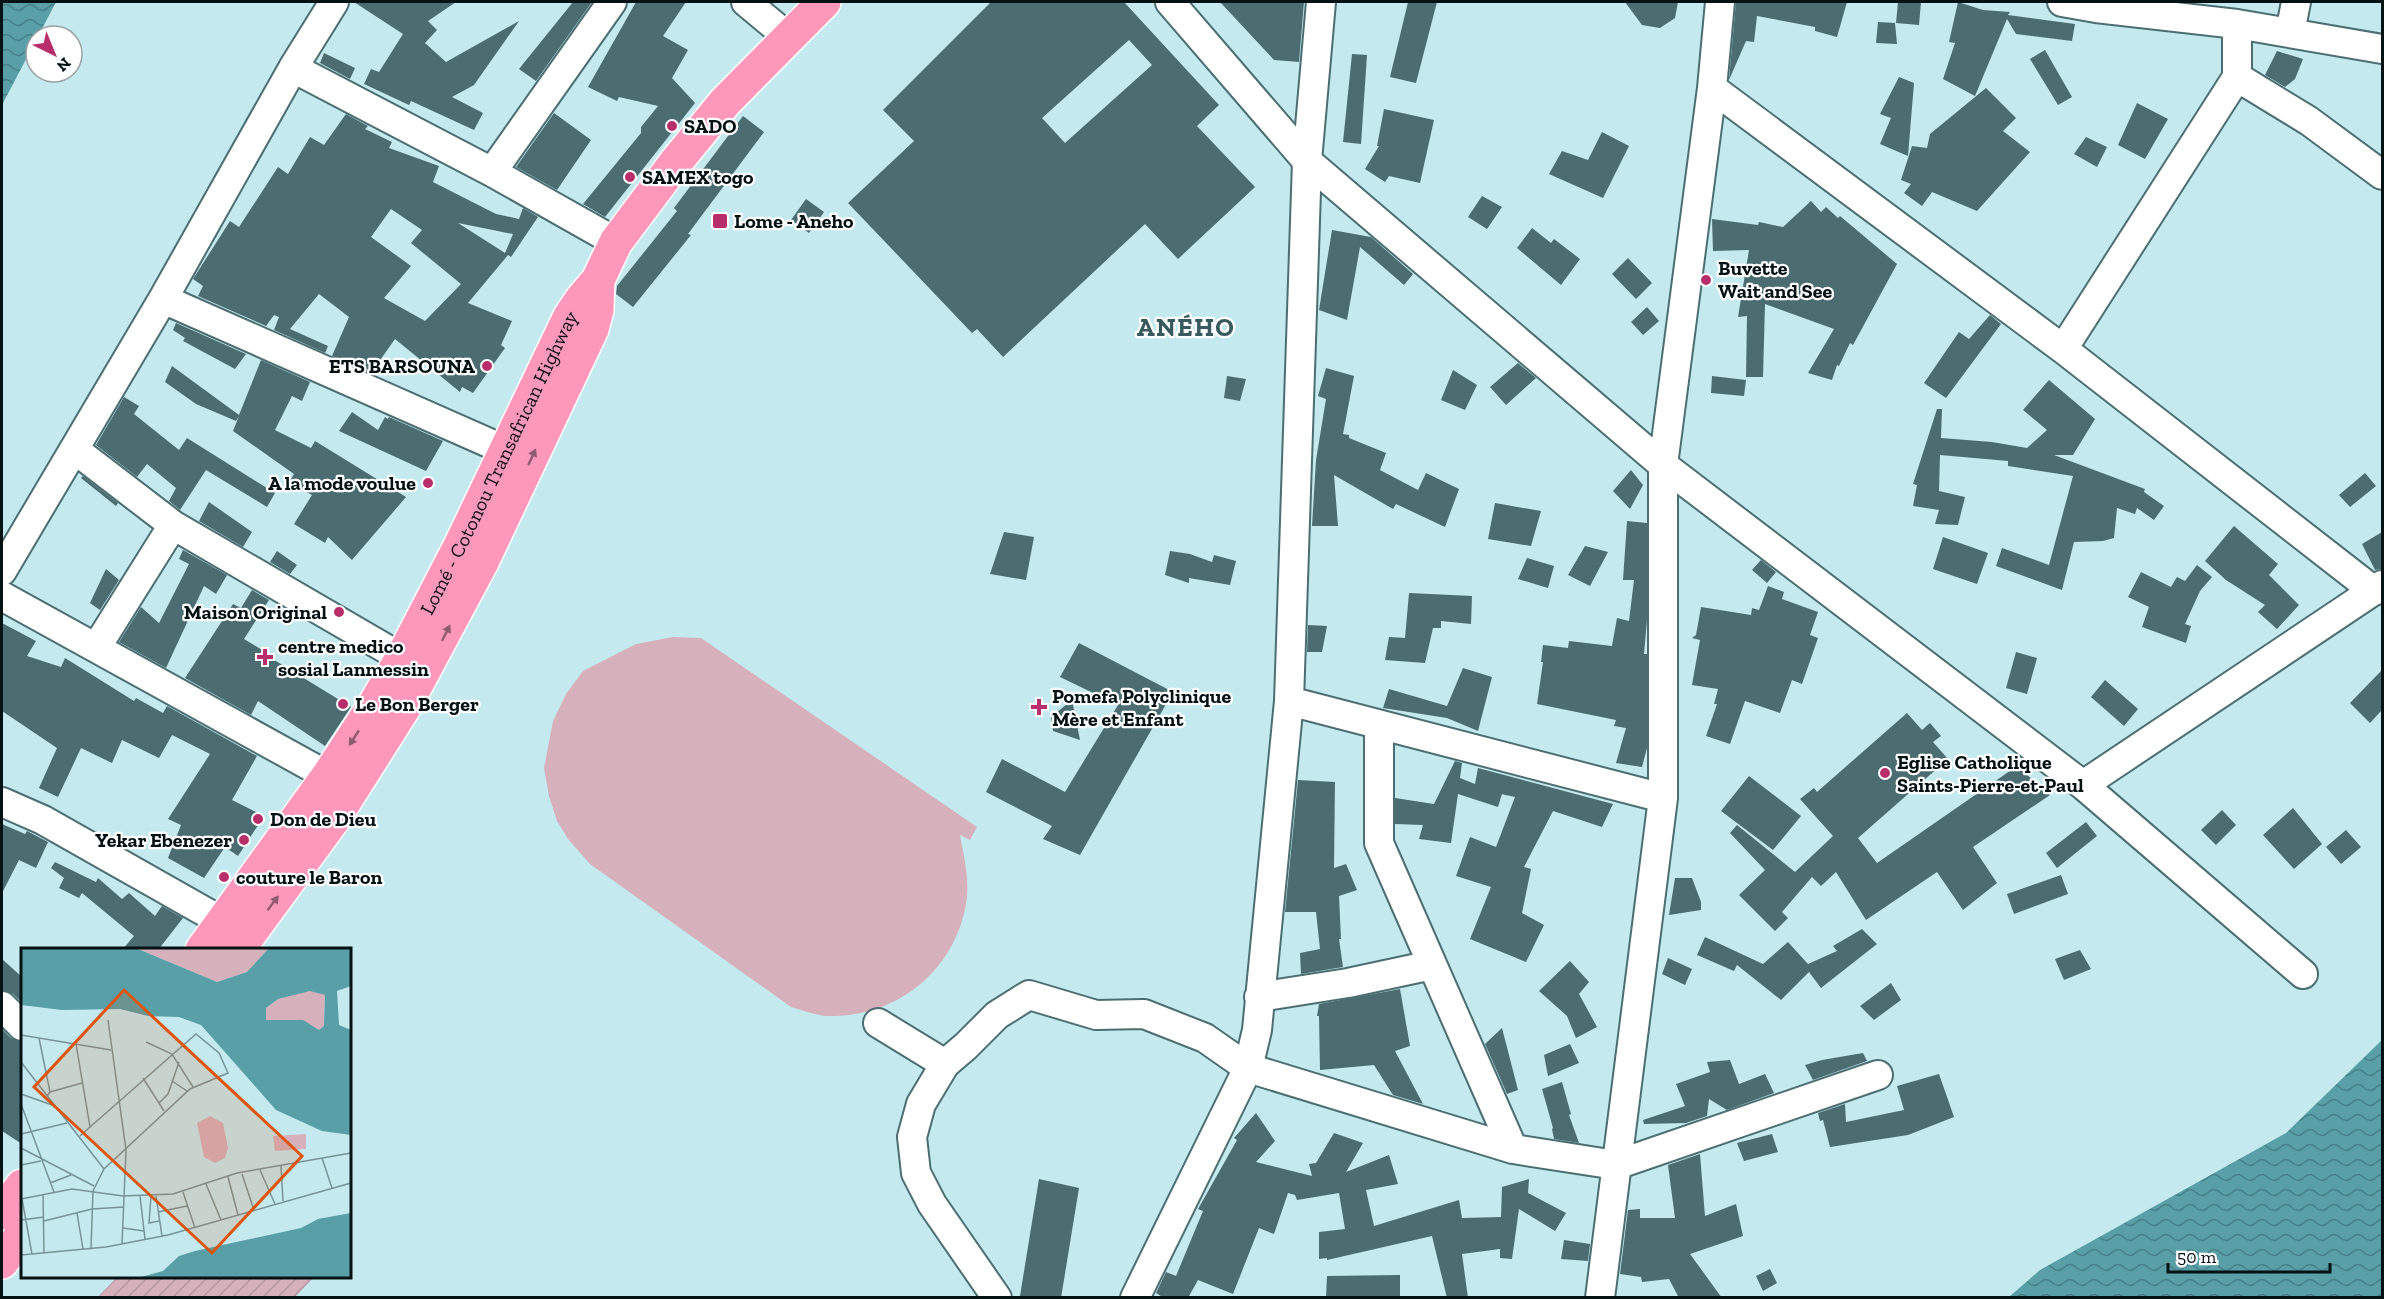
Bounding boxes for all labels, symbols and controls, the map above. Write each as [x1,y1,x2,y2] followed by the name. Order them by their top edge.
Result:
[24,24,84,84] north arrow
[53,54,75,76] text: N
[684,114,737,138] place label: SADO
[665,119,679,133] marker: SADO
[642,165,754,189] place label: SAMEX togo
[623,170,637,184] marker: SAMEX togo
[734,209,854,233] place label: Lome - Aneho
[711,212,729,230] marker: Lome - Aneho
[1718,256,1832,303] place label: Buvette Wait and See
[1699,273,1713,287] marker: Buvette Wait and See
[415,305,583,619] street label: Lomé - Cotonou Transafrican Highway
[1137,311,1235,343] district label: ANÉHO
[329,354,475,378] place label: ETS BARSOUNA
[480,359,494,373] marker: ETS BARSOUNA
[527,449,536,466] one-way arrow
[268,471,416,495] place label: A la mode voulue
[421,476,435,490] marker: A la mode voulue
[184,600,327,624] place label: Maison Original
[332,605,346,619] marker: Maison Original
[441,624,451,641] one-way arrow
[278,634,429,681] place label: centre medico sosial Lanmessin
[256,648,274,666] marker: centre medico sosial Lanmessin
[1052,684,1231,731] place label: Pomefa Polyclinique Mère et Enfant
[355,692,479,716] place label: Le Bon Berger
[336,697,350,711] marker: Le Bon Berger
[1030,698,1048,716] marker: Pomefa Polyclinique Mère et Enfant
[349,730,360,746] one-way arrow
[1897,750,2084,797] place label: Eglise Catholique Saints-Pierre-et-Paul
[1878,766,1892,780] marker: Eglise Catholique Saints-Pierre-et-Paul
[270,807,376,831] place label: Don de Dieu
[251,812,265,826] marker: Don de Dieu
[95,828,232,852] place label: Yekar Ebenezer
[237,833,251,847] marker: Yekar Ebenezer
[236,865,382,889] place label: couture le Baron
[217,870,231,884] marker: couture le Baron
[267,895,279,910] one-way arrow
[21,948,351,1278] inset map
[2168,1236,2330,1274] scale bar
[2177,1246,2217,1268] text: 50 m

